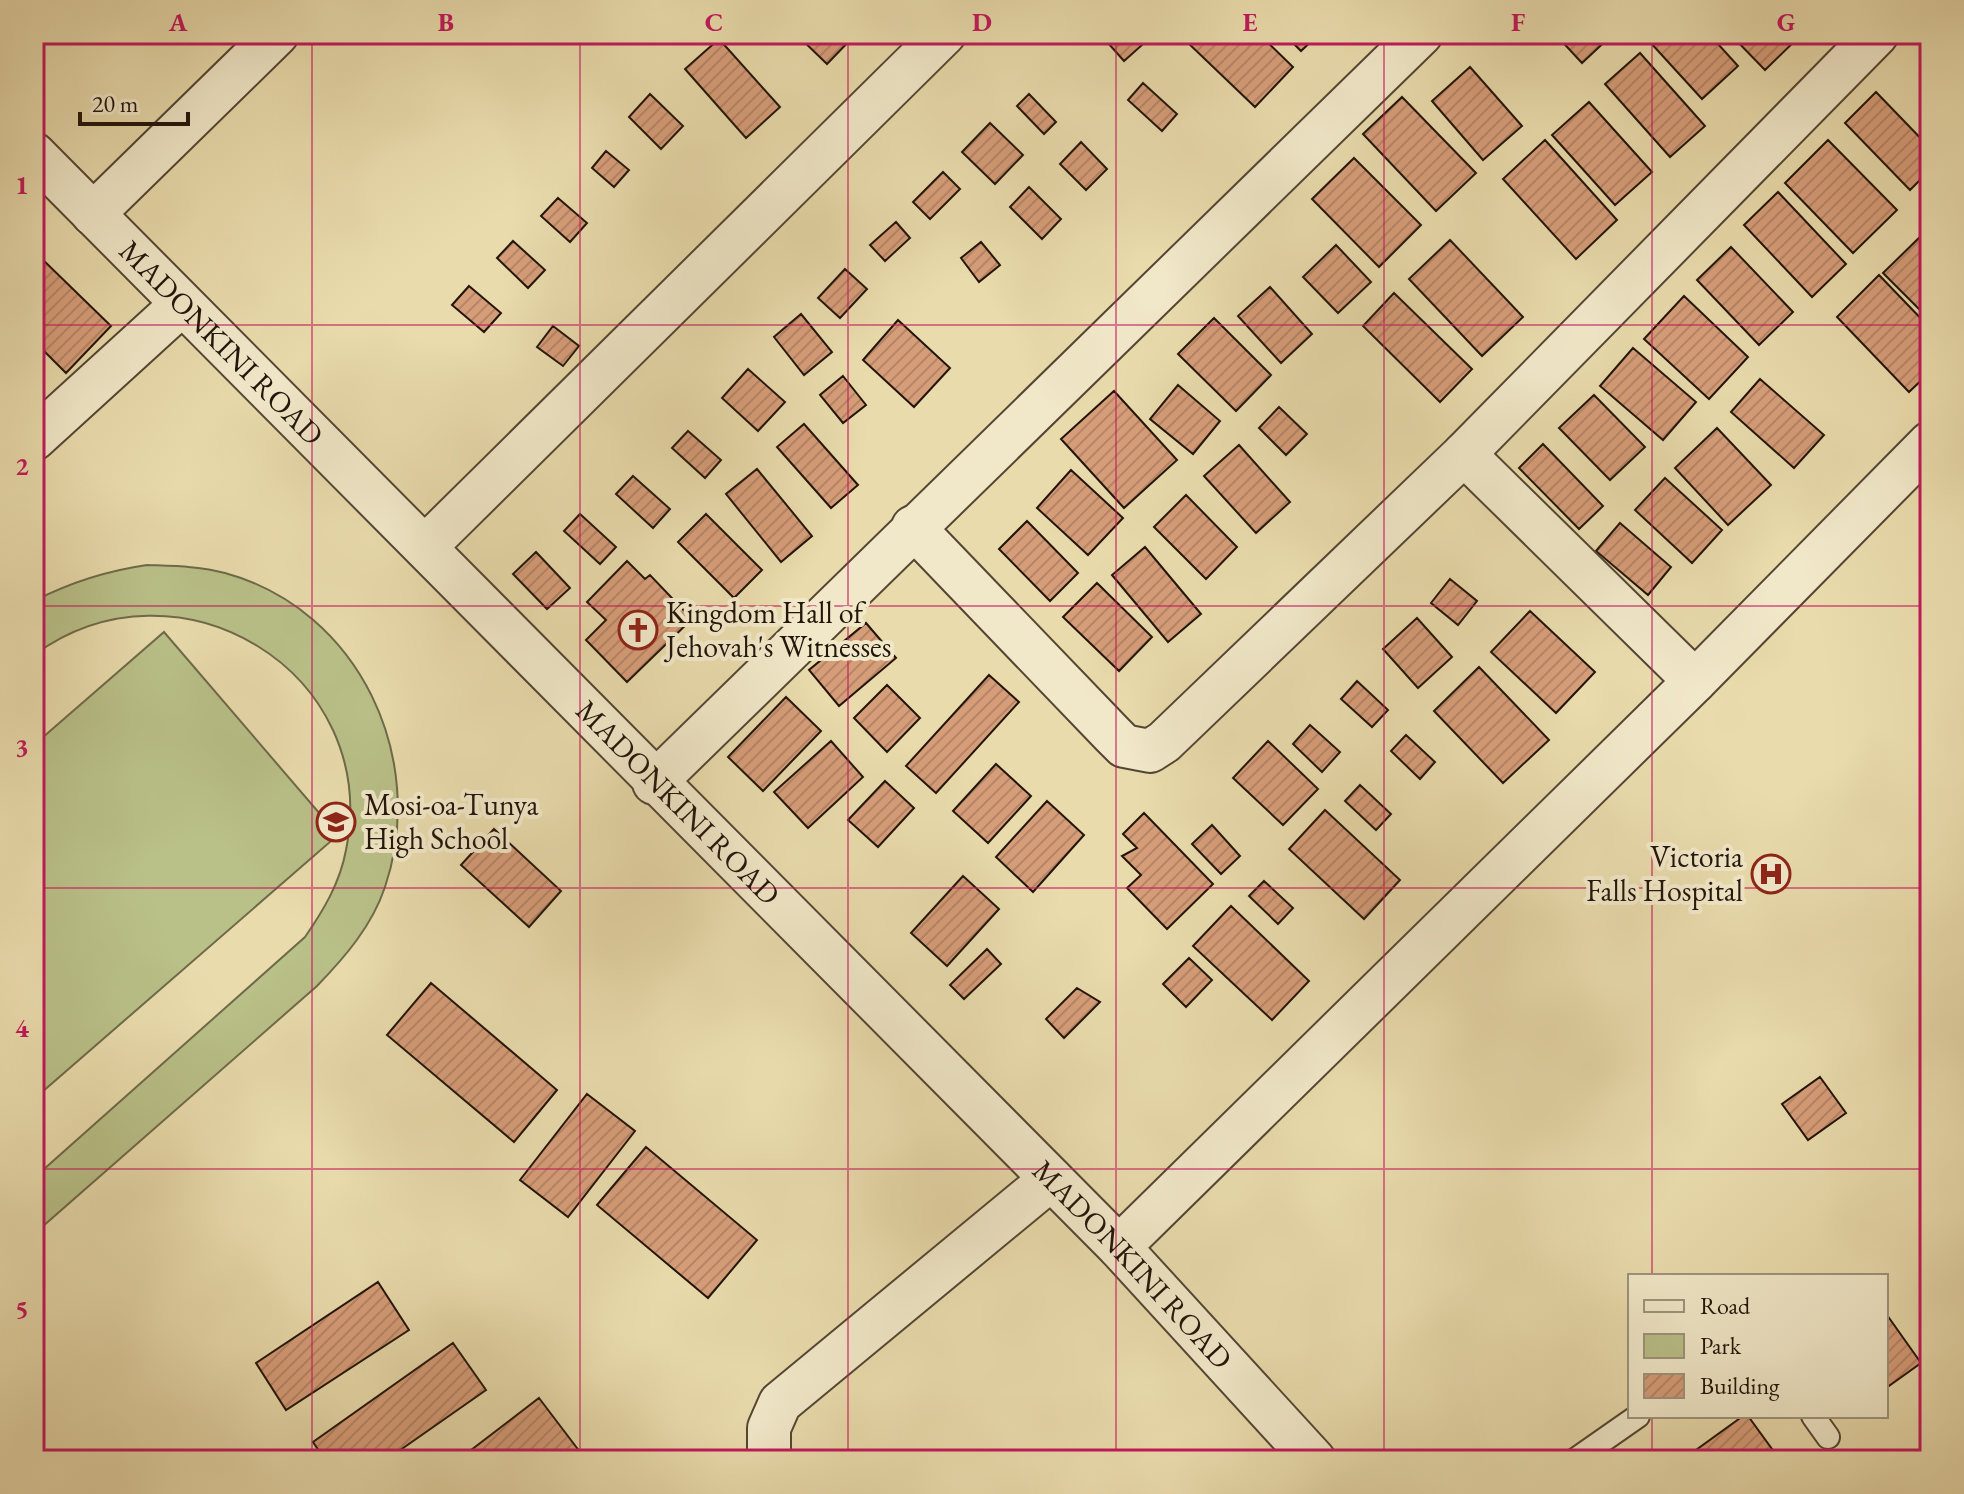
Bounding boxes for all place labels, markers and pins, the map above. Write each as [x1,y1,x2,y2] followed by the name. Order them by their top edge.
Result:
[663,593,892,666] place label: Kingdom Hall of Jehovah's Witnesses
[617,609,659,651] church icon: Kingdom Hall of Jehovah's Witnesses
[364,785,538,858] place label: Mosi-oa-Tunya High School
[315,801,357,843] school or university icon: Mosi-oa-Tunya High School
[1586,837,1743,910] place label: Victoria Falls Hospital
[1750,853,1792,895] hospital icon: Victoria Falls Hospital

